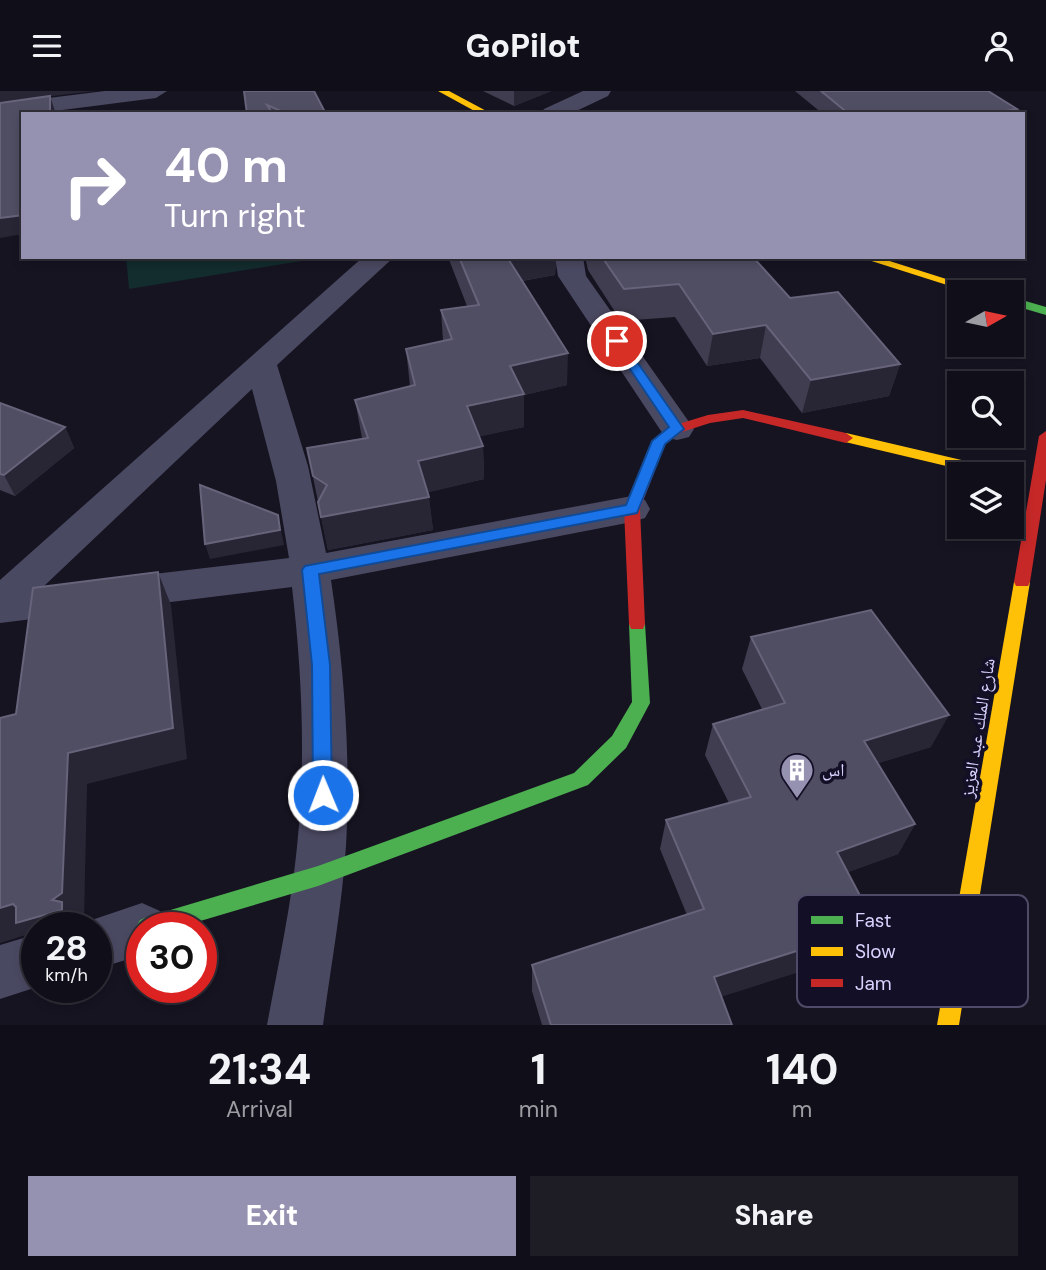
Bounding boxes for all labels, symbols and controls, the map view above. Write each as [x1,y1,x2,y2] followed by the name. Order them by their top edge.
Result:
[466,25,580,67] text: GoPilot
[28,27,66,65] icon: menu
[980,27,1018,65] icon: person
[164,133,288,197] text: 40 m
[49,140,140,231] icon: right
[164,195,306,237] text: Turn right
[947,280,1024,357] north arrow
[947,280,1024,539] map controls
[587,311,647,371] pin
[598,322,636,360] icon: arrive
[947,371,1024,448] button: search
[947,462,1024,539] button: layers
[955,657,1001,800] street label: شارع الملك عبد العزيز
[778,751,816,800] building icon: اس
[286,758,360,832] position arrow
[822,758,845,782] place label: اس
[797,895,1028,1007] legend
[855,908,891,933] text: Fast
[126,912,217,1003] speed limit sign: 30
[45,925,88,971] text: 28
[855,939,896,964] text: Slow
[45,963,88,987] text: km/h
[855,971,892,996] text: Jam
[208,1042,311,1097] text: 21:34
[531,1042,546,1097] text: 1
[766,1042,838,1097] text: 140
[226,1094,293,1124] text: Arrival
[519,1094,558,1124] text: min
[792,1094,812,1124] text: m
[28,1176,516,1256] button: Exit
[530,1176,1018,1256] button: Share

